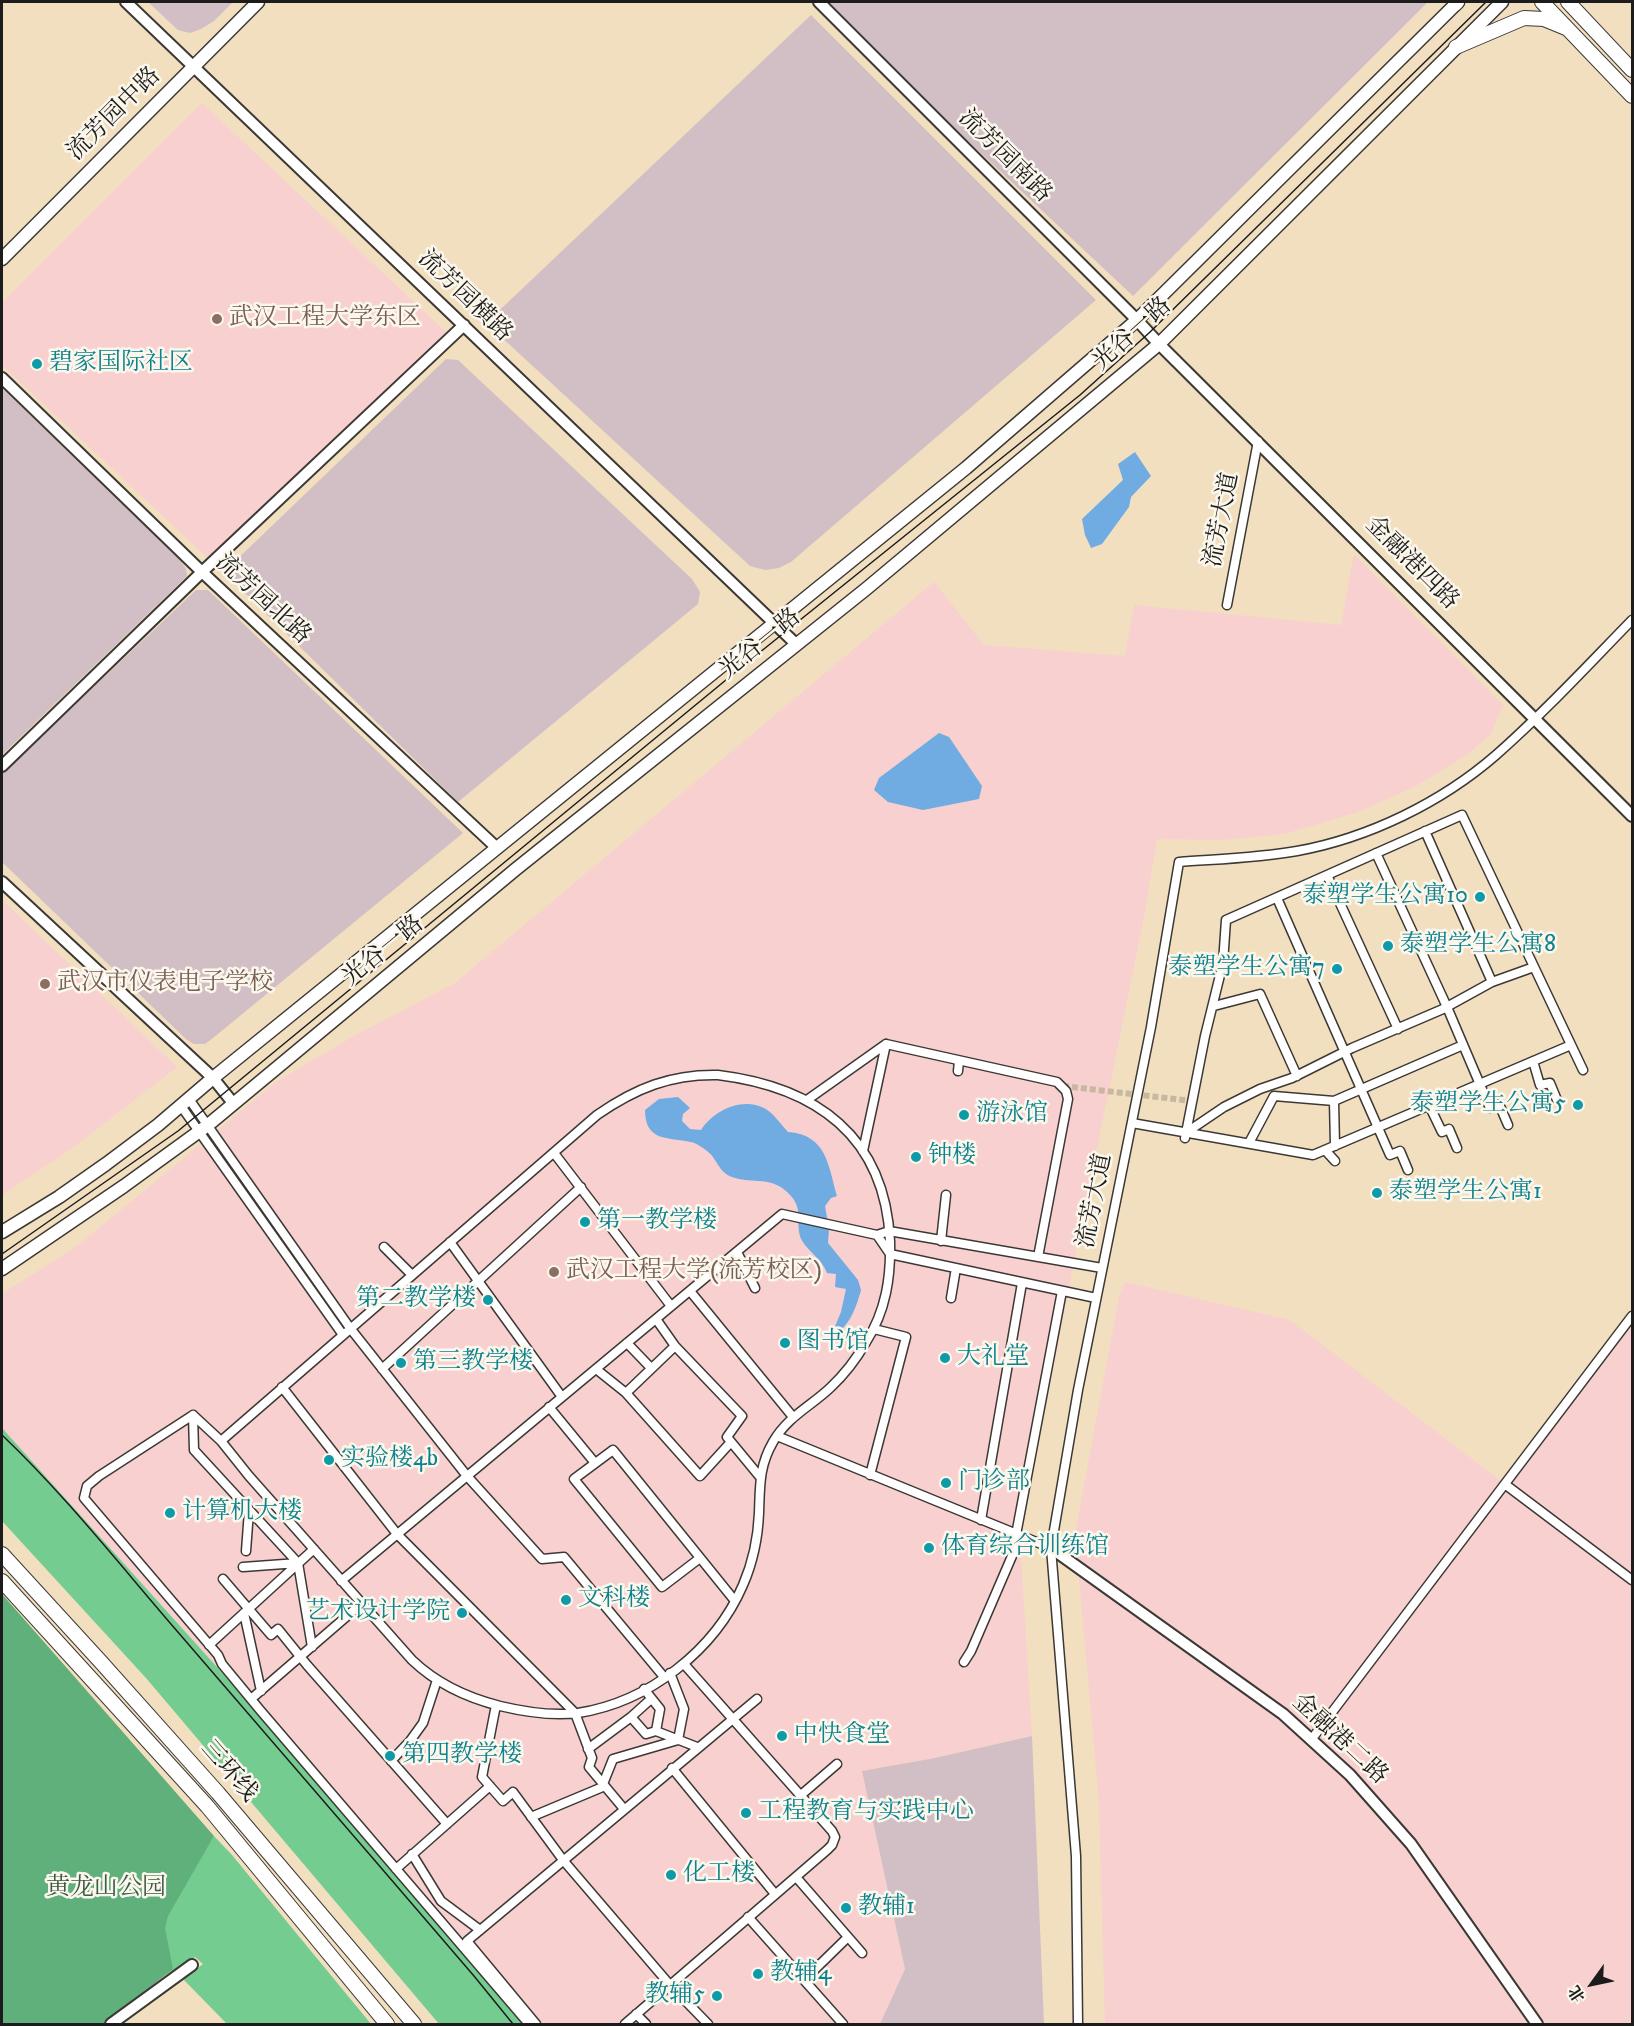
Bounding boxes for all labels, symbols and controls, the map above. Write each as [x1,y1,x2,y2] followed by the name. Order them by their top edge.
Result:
[62,62,168,168] street label: 流芳园中路
[951,104,1057,210] street label: 流芳园南路
[411,245,517,349] street label: 流芳园横路
[1088,292,1178,378] street label: 光谷一路
[229,305,421,333] place label: 武汉工程大学东区
[210,312,224,326] marker: 武汉工程大学东区
[49,350,193,378] place label: 碧家国际社区
[30,357,44,371] marker: 碧家国际社区
[1200,470,1246,570] street label: 流芳大道
[1358,511,1464,617] street label: 金融港四路
[208,549,316,651] street label: 流芳园北路
[715,604,807,686] street label: 光谷一路
[1302,883,1468,911] place label: 泰塑学生公寓10
[1473,890,1487,904] marker: 泰塑学生公寓10
[338,911,430,993] street label: 光谷一路
[1400,932,1556,960] place label: 泰塑学生公寓8
[1381,939,1395,953] marker: 泰塑学生公寓8
[1168,955,1325,983] place label: 泰塑学生公寓7
[1330,962,1344,976] marker: 泰塑学生公寓7
[57,970,273,998] place label: 武汉市仪表电子学校
[38,977,52,991] marker: 武汉市仪表电子学校
[1410,1091,1566,1119] place label: 泰塑学生公寓5
[1571,1098,1585,1112] marker: 泰塑学生公寓5
[976,1101,1048,1129] place label: 游泳馆
[957,1108,971,1122] marker: 游泳馆
[928,1143,976,1171] place label: 钟楼
[909,1150,923,1164] marker: 钟楼
[1073,1151,1119,1251] street label: 流芳大道
[1389,1179,1542,1207] place label: 泰塑学生公寓1
[1370,1186,1384,1200] marker: 泰塑学生公寓1
[597,1208,717,1236] place label: 第一教学楼
[578,1215,592,1229] marker: 第一教学楼
[566,1258,822,1286] place label: 武汉工程大学(流芳校区)
[547,1265,561,1279] marker: 武汉工程大学(流芳校区)
[356,1286,476,1314] place label: 第二教学楼
[481,1293,495,1307] marker: 第二教学楼
[797,1329,869,1357] place label: 图书馆
[778,1336,792,1350] marker: 图书馆
[957,1344,1029,1372] place label: 大礼堂
[413,1349,533,1377] place label: 第三教学楼
[938,1351,952,1365] marker: 大礼堂
[394,1356,408,1370] marker: 第三教学楼
[341,1446,438,1474] place label: 实验楼4b
[322,1453,336,1467] marker: 实验楼4b
[958,1469,1030,1497] place label: 门诊部
[939,1476,953,1490] marker: 门诊部
[182,1499,302,1527] place label: 计算机大楼
[163,1506,177,1520] marker: 计算机大楼
[941,1534,1109,1562] place label: 体育综合训练馆
[922,1541,936,1555] marker: 体育综合训练馆
[578,1586,650,1614] place label: 文科楼
[559,1593,573,1607] marker: 文科楼
[306,1599,450,1627] place label: 艺术设计学院
[455,1606,469,1620] marker: 艺术设计学院
[1285,1689,1393,1791] street label: 金融港二路
[794,1722,890,1750] place label: 中快食堂
[775,1729,789,1743] marker: 中快食堂
[194,1735,262,1809] street label: 三环线
[402,1742,522,1770] place label: 第四教学楼
[383,1749,397,1763] marker: 第四教学楼
[758,1799,974,1827] place label: 工程教育与实践中心
[739,1806,753,1820] marker: 工程教育与实践中心
[683,1861,755,1889] place label: 化工楼
[664,1868,678,1882] marker: 化工楼
[46,1875,166,1903] park label: 黄龙山公园
[858,1894,915,1922] place label: 教辅1
[839,1901,853,1915] marker: 教辅1
[1562,1954,1622,2014] north arrow
[770,1960,832,1988] place label: 教辅4
[751,1967,765,1981] marker: 教辅4
[645,1982,705,2010] place label: 教辅5
[1564,1982,1590,2006] text: 北
[710,1989,724,2003] marker: 教辅5

